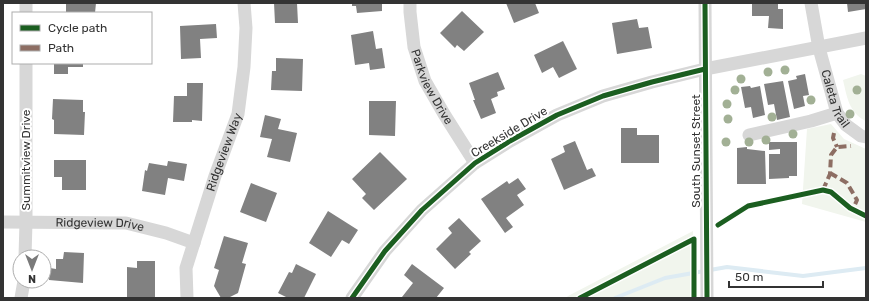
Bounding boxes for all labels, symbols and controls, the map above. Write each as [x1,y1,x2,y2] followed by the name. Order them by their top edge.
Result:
[12,12,152,64] legend
[48,21,107,35] text: Cycle path
[48,41,74,55] text: Path
[408,47,456,127] street label: Parkview Drive
[818,68,852,130] street label: Caleta Trail
[689,94,703,208] street label: South Sunset Street
[468,104,550,160] street label: Creekside Drive
[19,109,33,210] street label: Summitview Drive
[204,111,245,193] street label: Ridgeview Way
[55,215,146,234] street label: Ridgeview Drive
[12,249,52,289] north arrow
[729,263,823,289] scale bar
[735,270,763,284] text: 50 m
[28,272,36,285] text: N

